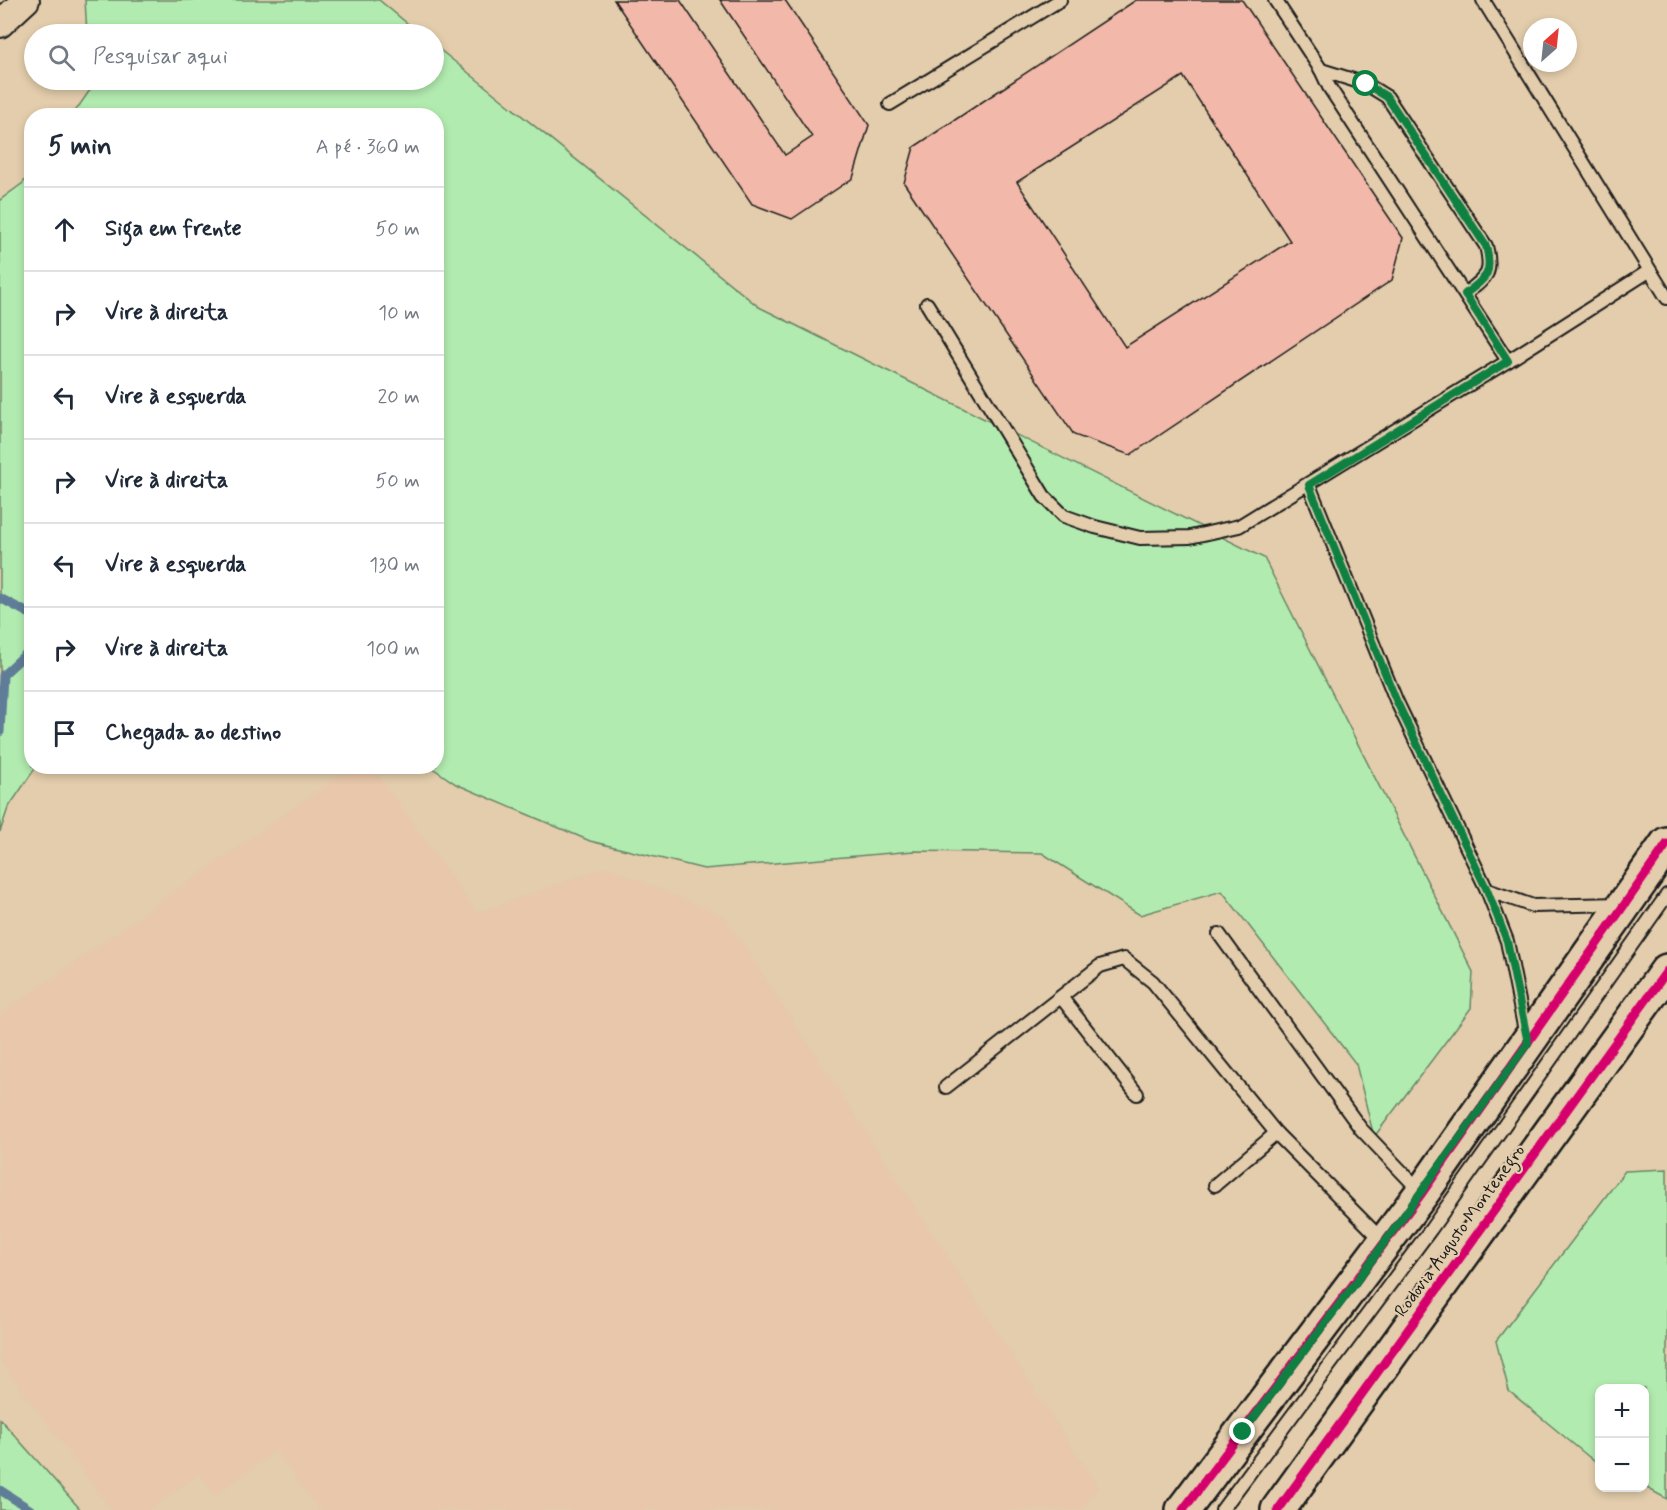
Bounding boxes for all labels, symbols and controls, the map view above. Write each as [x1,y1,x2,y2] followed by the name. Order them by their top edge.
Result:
[1523,18,1577,72] north arrow
[24,24,444,90] search box
[45,41,78,74] icon: search
[93,43,228,71] text: Pesquisar aqui
[1352,70,1378,96] route start
[48,130,112,164] text: 5 min
[316,134,420,161] text: A pé · 360 m
[48,213,81,246] icon: ahead
[105,215,242,243] text: Siga em frente
[375,216,420,243] text: 50 m
[48,297,81,330] icon: right
[105,299,228,327] text: Vire à direita
[378,300,420,327] text: 10 m
[48,381,81,414] icon: left
[105,383,246,411] text: Vire à esquerda
[377,384,420,411] text: 20 m
[48,465,81,498] icon: right
[105,467,228,495] text: Vire à direita
[375,468,420,495] text: 50 m
[48,549,81,582] icon: left
[105,551,246,579] text: Vire à esquerda
[369,552,420,579] text: 130 m
[48,633,81,666] icon: right
[105,635,228,663] text: Vire à direita
[366,636,420,663] text: 100 m
[48,717,81,750] icon: arrive
[105,719,281,747] text: Chegada ao destino
[1389,1140,1532,1323] street label: Rodovia Augusto Montenegro
[1595,1384,1649,1492] map controls
[1595,1384,1649,1438] button: +
[1229,1418,1255,1444] route end
[1595,1438,1649,1492] button: −

